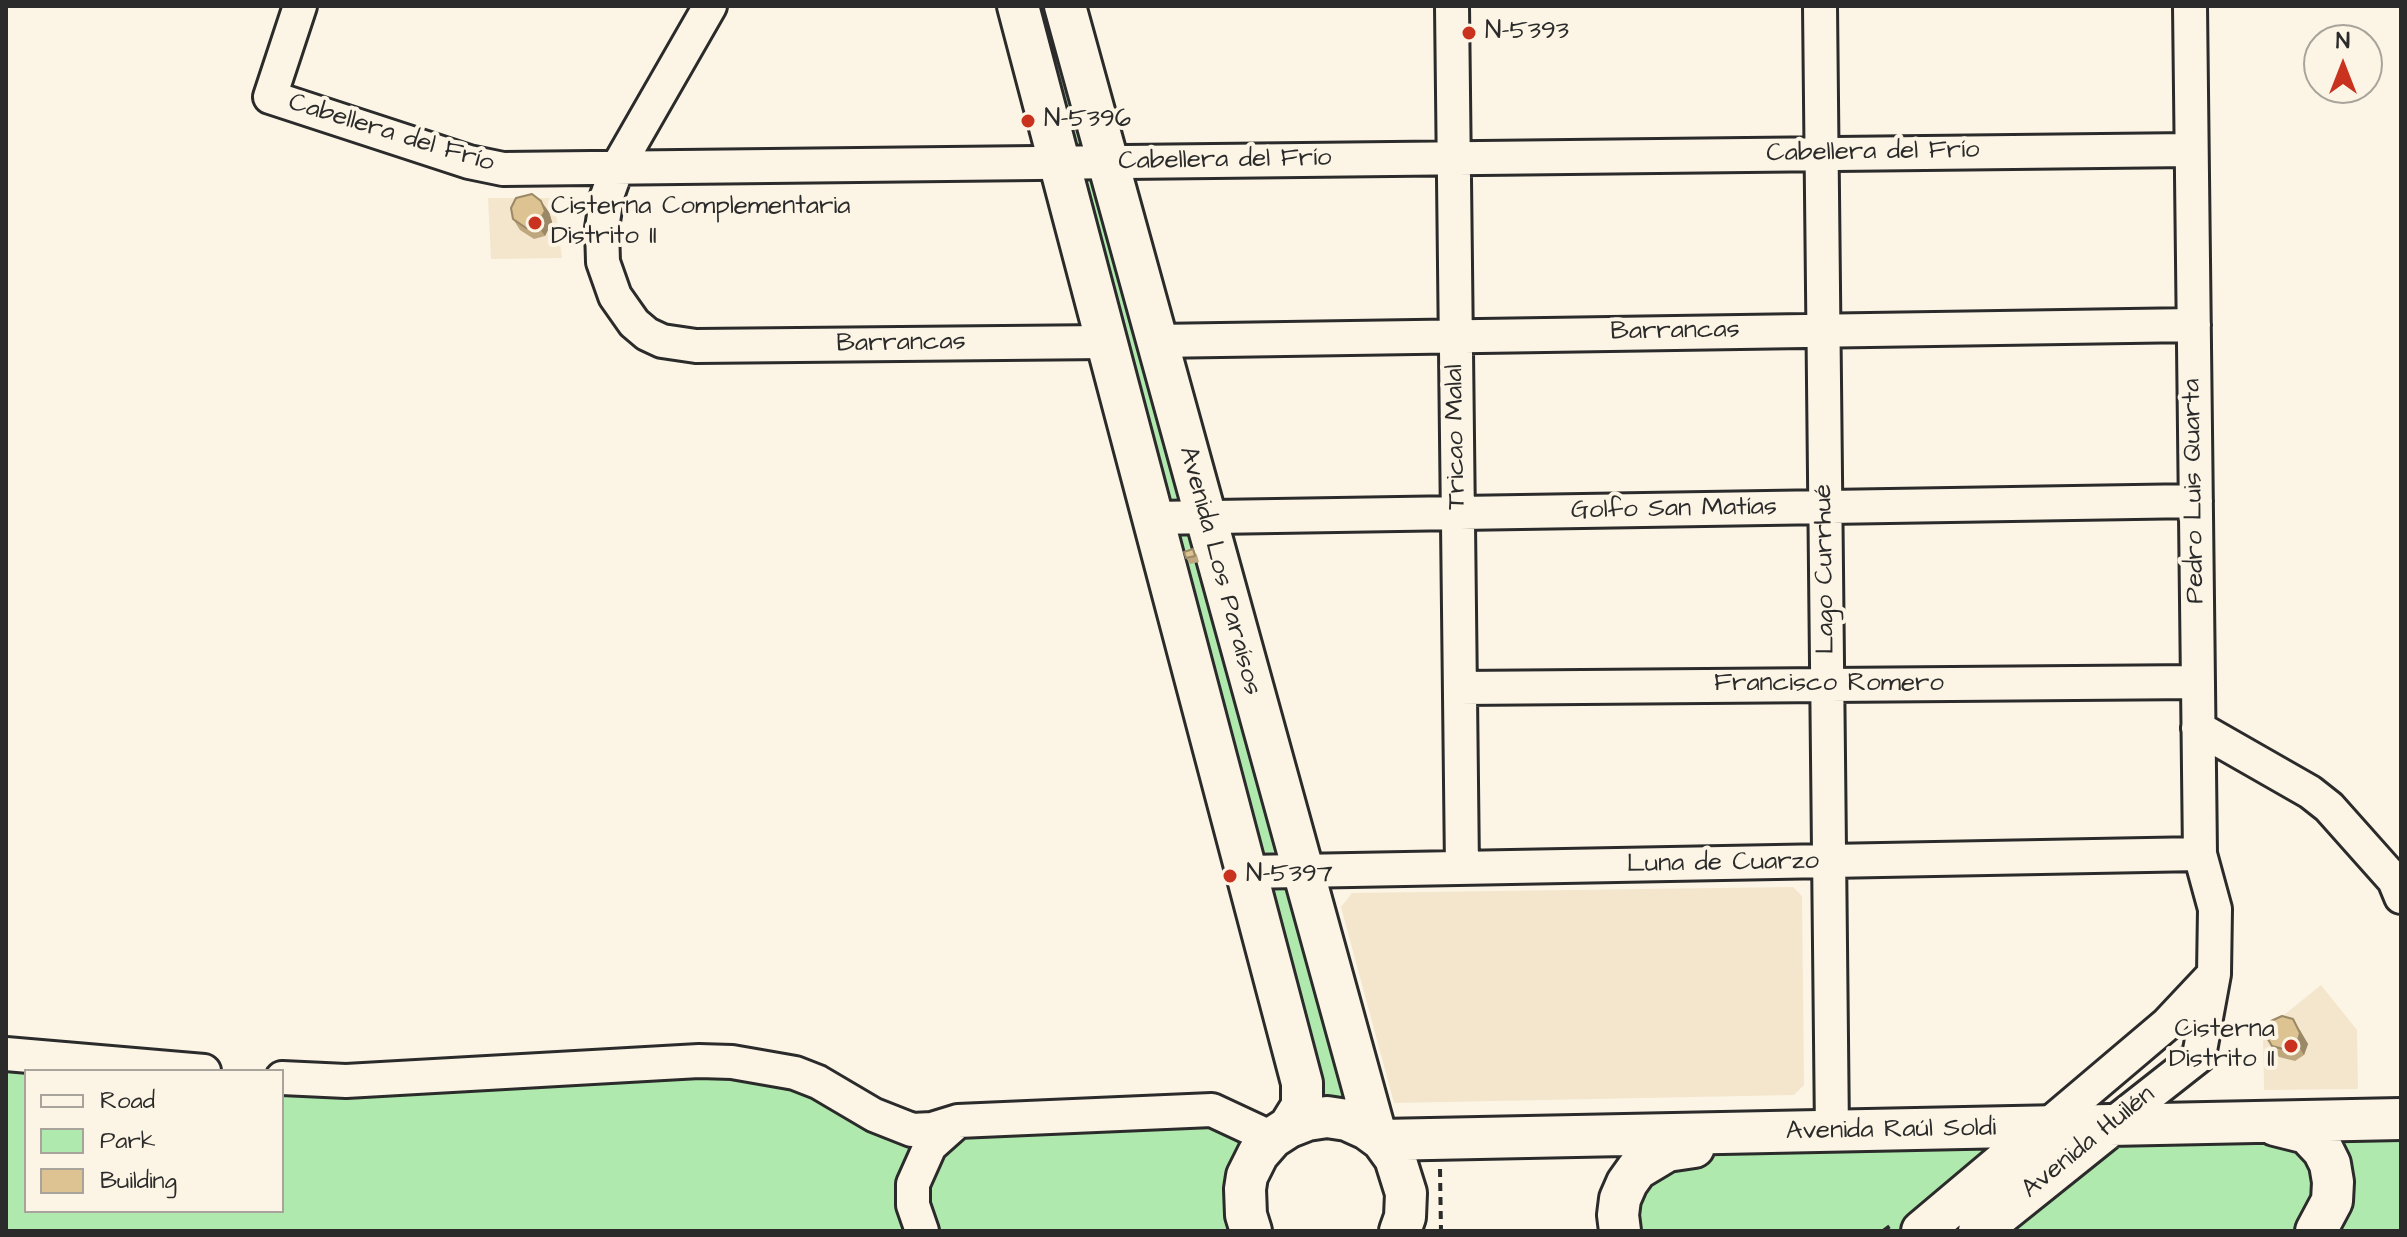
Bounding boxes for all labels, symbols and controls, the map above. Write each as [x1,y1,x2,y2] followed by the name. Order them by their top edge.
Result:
[1485,17,1569,49] place label: N-5393
[1460,24,1478,42] marker: N-5393
[2303,24,2383,104] north arrow
[2336,26,2350,57] text: N
[284,88,498,180] street label: Cabellera del Frío
[1044,105,1131,137] place label: N-5396
[1019,112,1037,130] marker: N-5396
[1766,136,1980,170] street label: Cabellera del Frío
[1118,144,1332,178] street label: Cabellera del Frío
[551,192,850,254] place label: Cisterna Complementaria Distrito II
[526,214,544,232] marker: Cisterna Complementaria Distrito II
[1610,315,1740,349] street label: Barrancas
[836,327,966,361] street label: Barrancas
[1440,364,1474,510] street label: Tricao Malal
[2177,378,2213,604] street label: Pedro Luis Quarta
[1171,443,1267,699] street label: Avenida Los Paraísos
[1809,484,1843,654] street label: Lago Currhué
[1571,493,1777,527] street label: Golfo San Matías
[1714,669,1944,701] street label: Francisco Romero
[1627,847,1819,881] street label: Luna de Cuarzo
[1246,860,1333,892] place label: N-5397
[1221,867,1239,885] marker: N-5397
[2169,1015,2275,1076] place label: Cisterna Distrito II
[2282,1037,2300,1055] marker: Cisterna Distrito II
[24,1069,284,1213] legend
[2016,1080,2162,1206] street label: Avenida Huilén
[100,1084,155,1118] text: Road
[1786,1114,1996,1148] street label: Avenida Raúl Soldi
[100,1124,156,1158] text: Park
[100,1164,177,1198] text: Building

